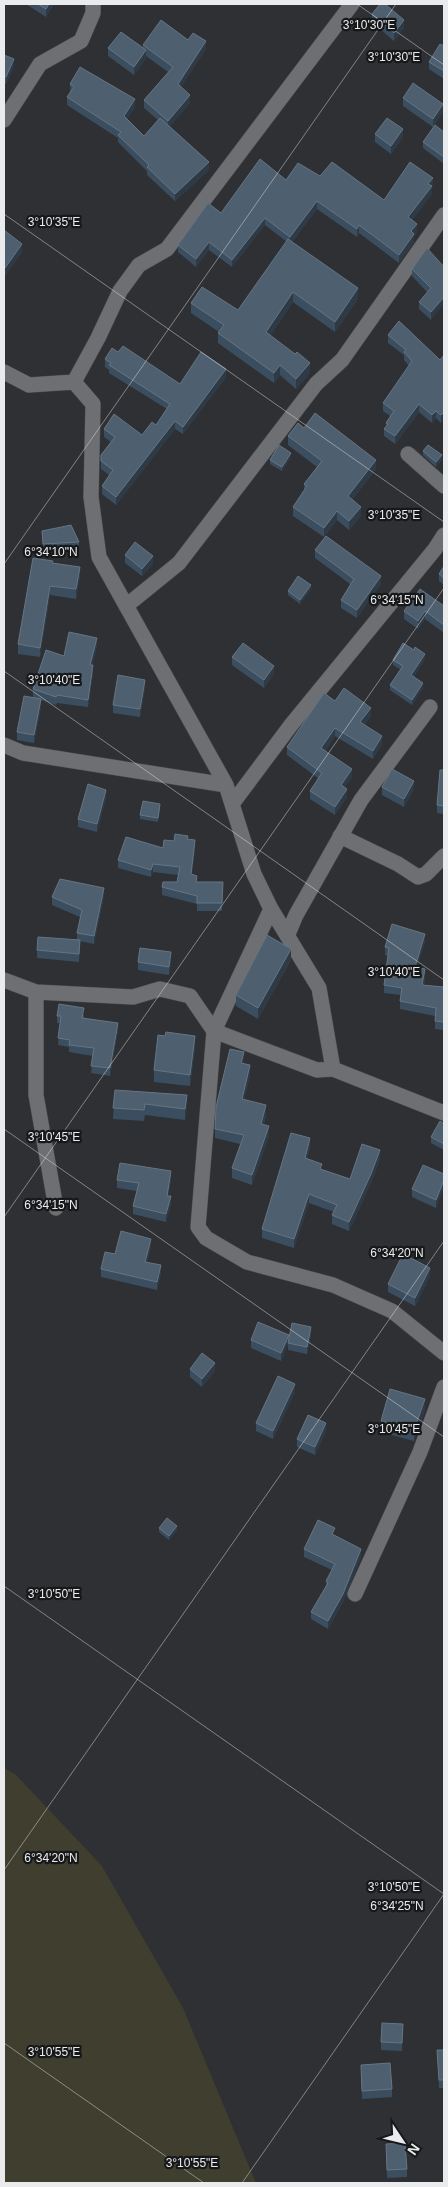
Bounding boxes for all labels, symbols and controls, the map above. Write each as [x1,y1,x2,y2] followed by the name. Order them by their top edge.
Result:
[343,18,395,32] text: 3°10'30"E
[368,50,420,64] text: 3°10'30"E
[28,215,80,229] text: 3°10'35"E
[368,508,420,522] text: 3°10'35"E
[24,545,78,559] text: 6°34'10"N
[370,593,424,607] text: 6°34'15"N
[28,673,80,687] text: 3°10'40"E
[368,965,420,979] text: 3°10'40"E
[28,1130,80,1144] text: 3°10'45"E
[24,1198,78,1212] text: 6°34'15"N
[370,1246,424,1260] text: 6°34'20"N
[368,1422,420,1436] text: 3°10'45"E
[28,1587,80,1601] text: 3°10'50"E
[24,1851,78,1865] text: 6°34'20"N
[368,1880,420,1894] text: 3°10'50"E
[370,1899,424,1913] text: 6°34'25"N
[28,2045,80,2059] text: 3°10'55"E
[378,2117,428,2167] north arrow
[404,2141,423,2158] text: N
[166,2156,218,2170] text: 3°10'55"E

